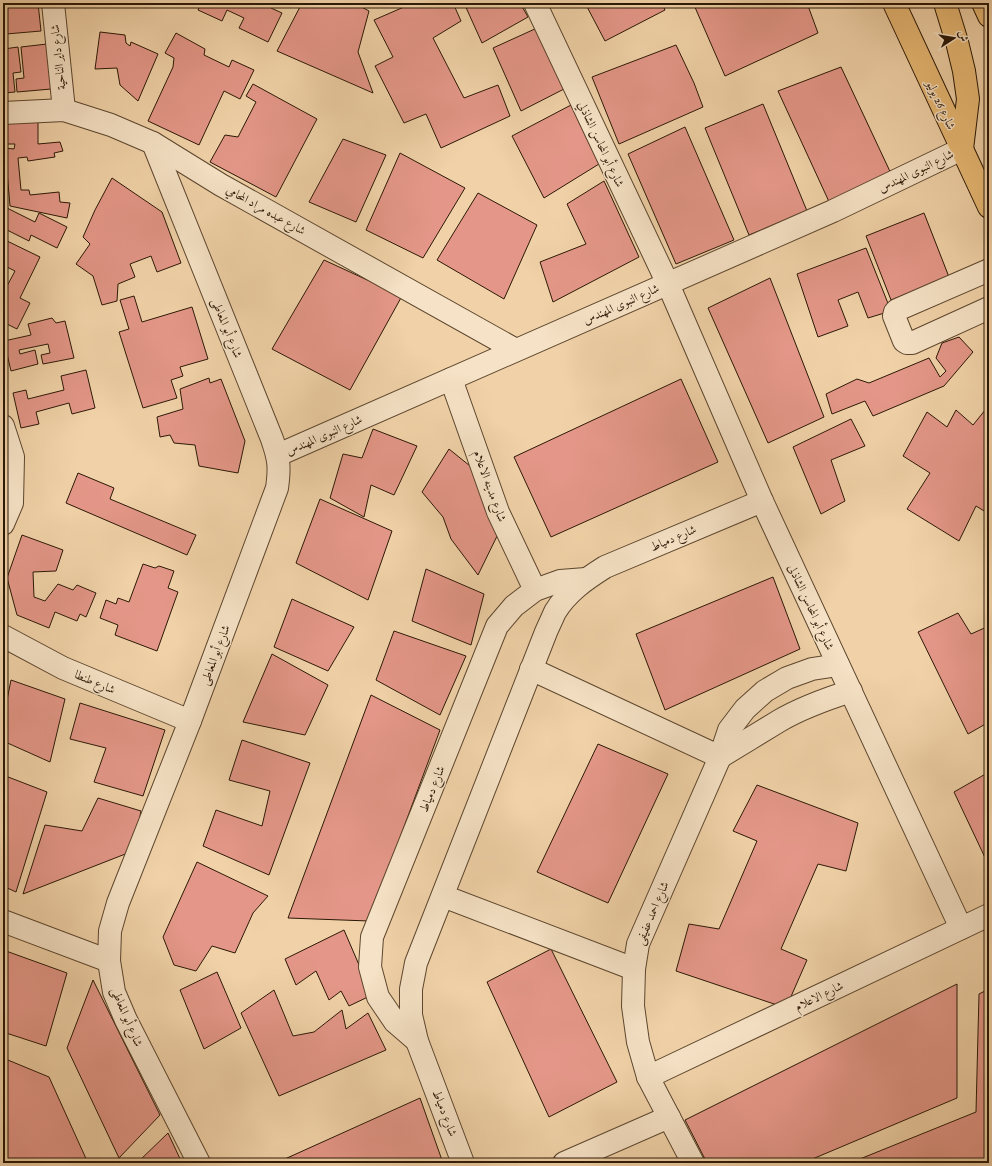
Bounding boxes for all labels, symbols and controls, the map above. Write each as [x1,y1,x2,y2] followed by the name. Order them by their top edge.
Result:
[934,18,974,58] north arrow
[48,23,72,90] street label: شارع داير الناحية
[955,29,971,43] text: ش
[920,77,958,134] street label: شارع 26 يوليو
[571,98,628,191] street label: شارع أبو المحاسن الشاذلي
[876,147,958,199] street label: شارع النبوى المهندس
[222,182,308,241] street label: شارع عبده مراد المحامي
[581,281,663,331] street label: شارع النبوى المهندس
[205,296,246,362] street label: شارع أبو المعاطى
[284,412,366,462] street label: شارع النبوى المهندس
[467,448,509,525] street label: شارع مدينه الاعلام
[648,522,700,558] street label: شارع دمياط
[781,561,838,654] street label: شارع أبو المحاسن الشاذلى
[196,623,237,688] street label: شارع أبو المعاطى
[71,667,117,701] street label: شارع طنطا
[416,764,451,816] street label: شارع دمياط
[632,879,675,948] street label: شارع احمد عفيفى
[792,978,847,1017] street label: شارع الاعلام
[105,985,147,1051] street label: شارع أبو المعاطى
[426,1088,460,1140] street label: شارع دمياط

